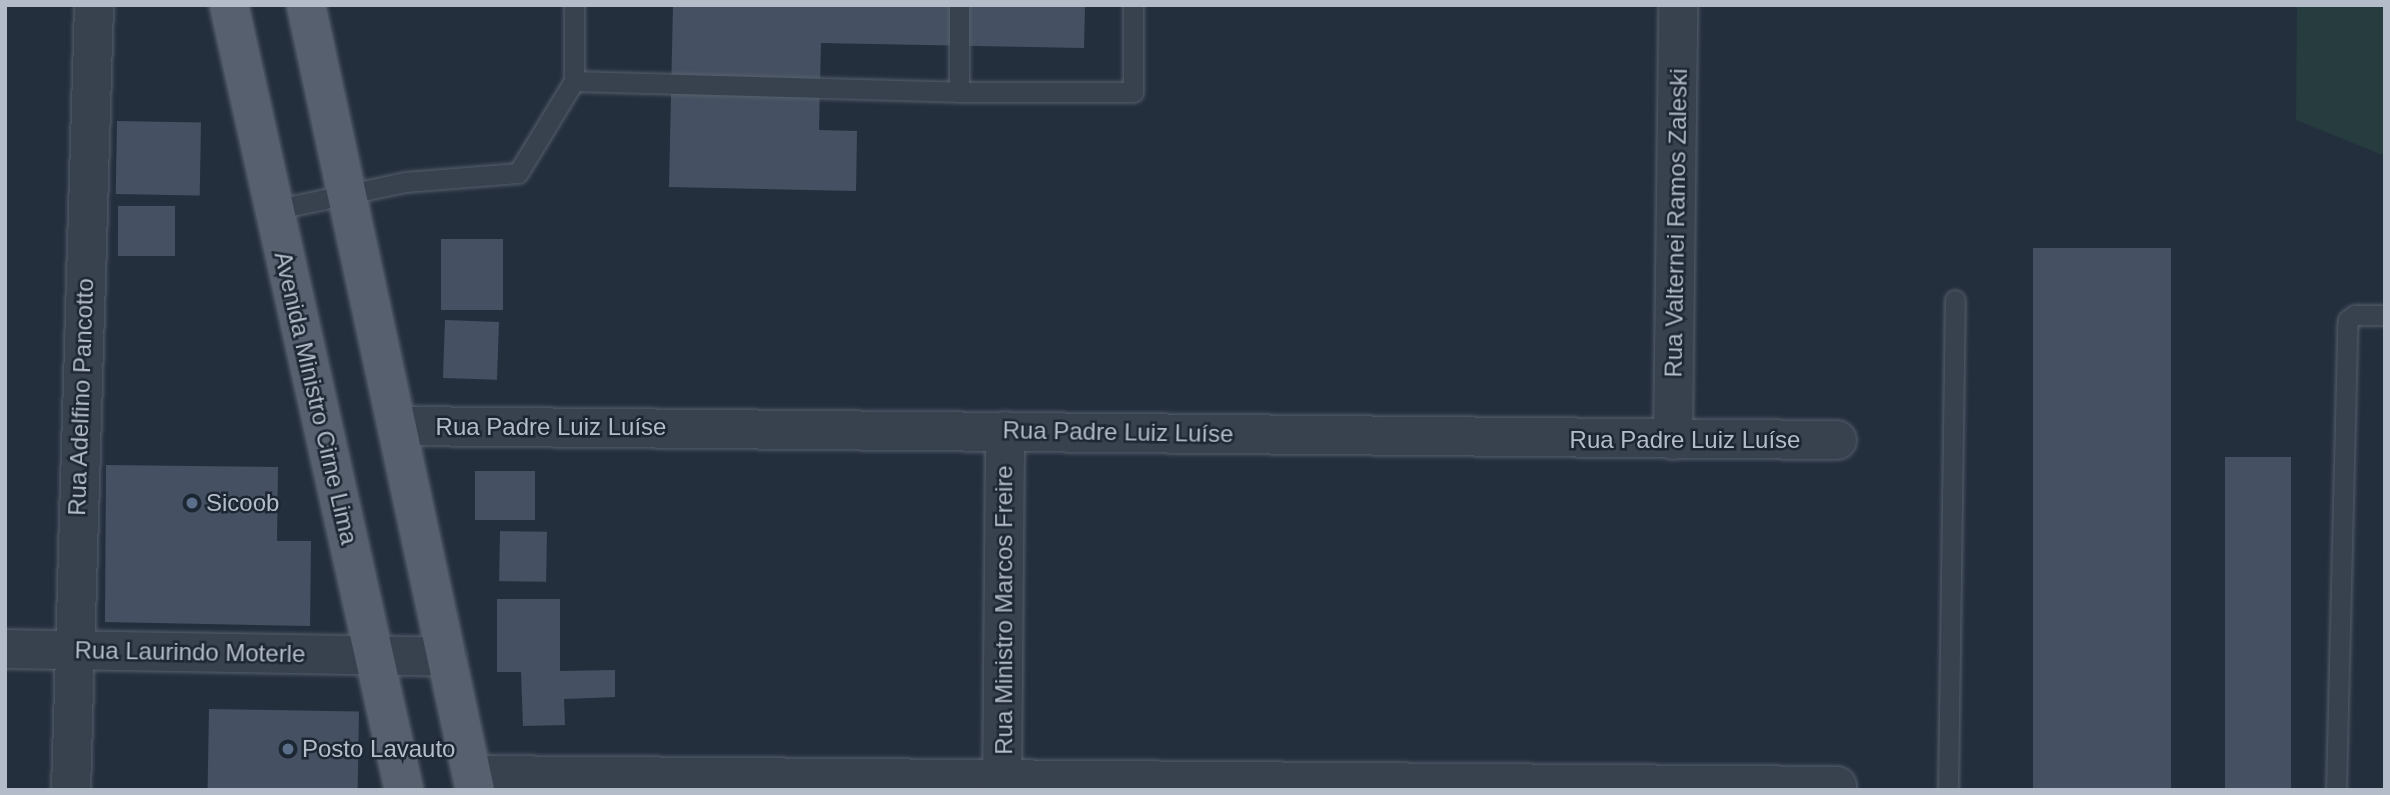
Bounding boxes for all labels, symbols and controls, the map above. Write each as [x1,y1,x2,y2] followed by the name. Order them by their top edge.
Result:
[1659,68,1693,378] street label: Rua Valternei Ramos Zaleski
[268,249,364,547] street label: Avenida Ministro Cirne Lima
[62,277,100,517] street label: Rua Adelfino Pancotto
[436,413,666,441] street label: Rua Padre Luiz Luíse
[1002,416,1234,448] street label: Rua Padre Luiz Luíse
[1570,426,1800,454] street label: Rua Padre Luiz Luíse
[990,465,1018,755] street label: Rua Ministro Marcos Freire
[206,489,279,517] place label: Sicoob
[184,495,200,511] marker: Sicoob
[74,636,306,668] street label: Rua Laurindo Moterle
[302,735,455,763] place label: Posto Lavauto
[280,741,296,757] marker: Posto Lavauto

